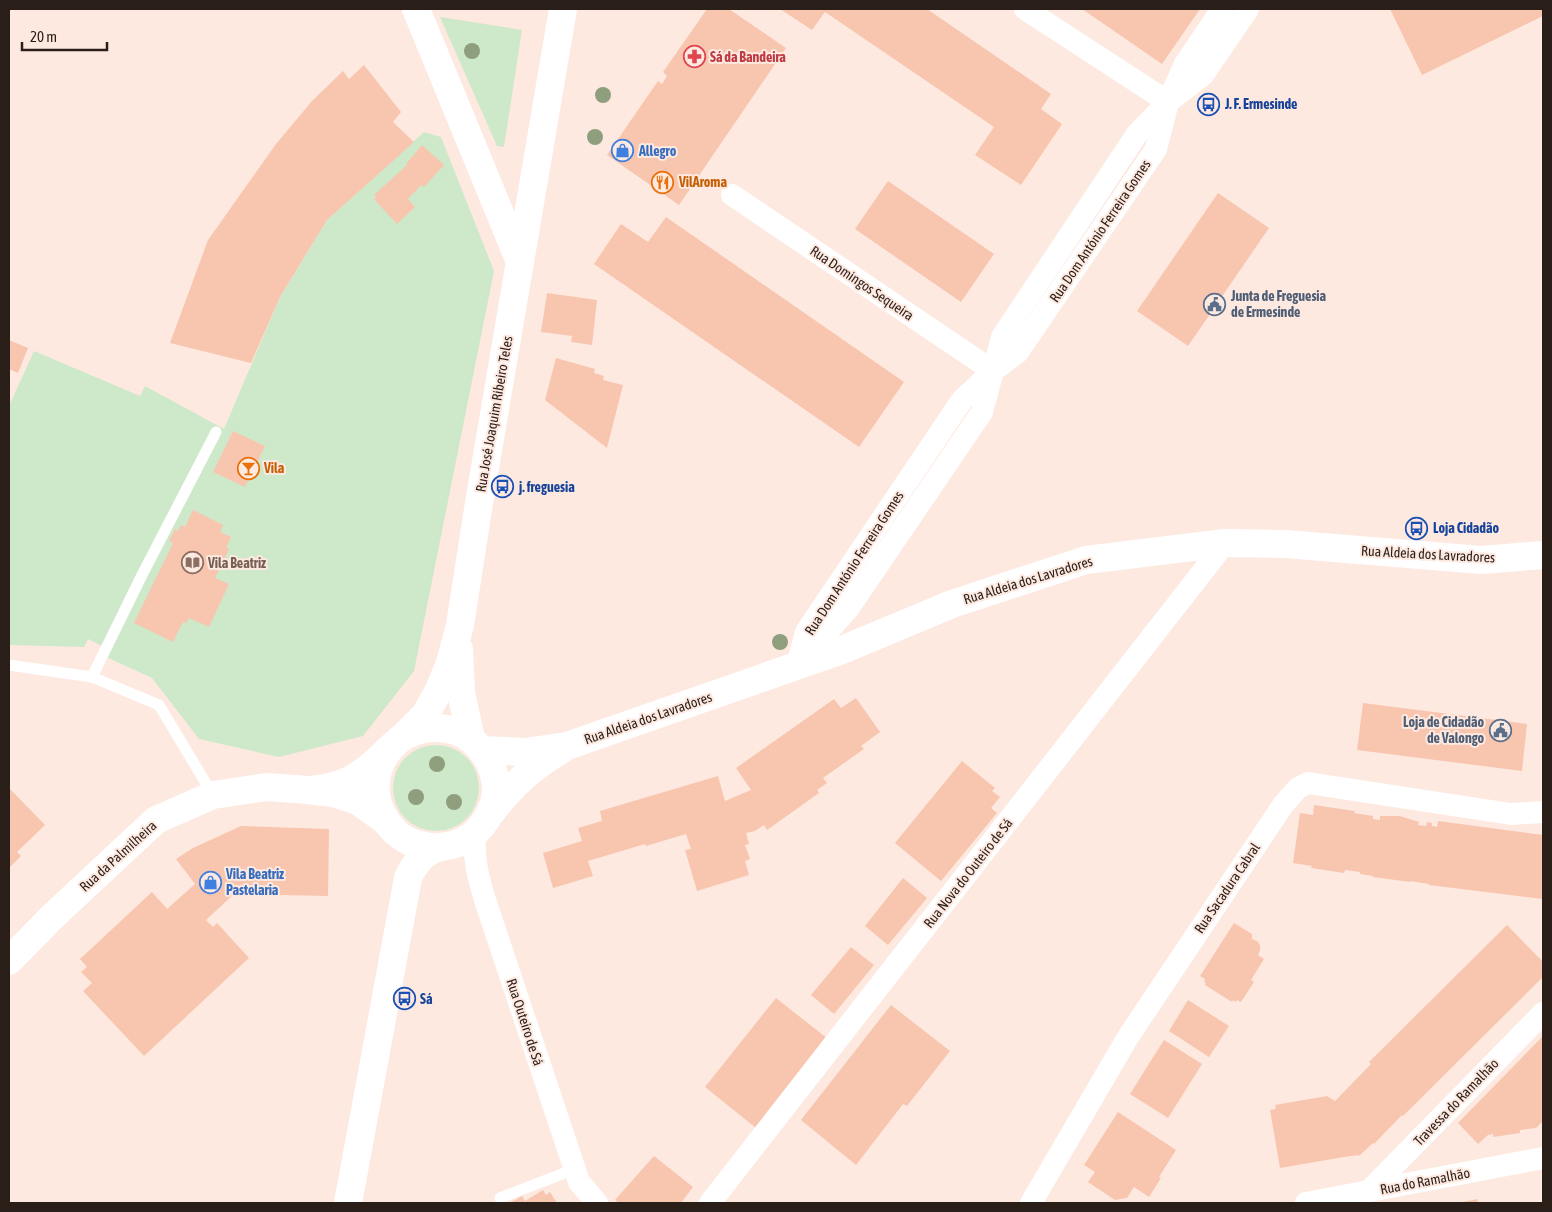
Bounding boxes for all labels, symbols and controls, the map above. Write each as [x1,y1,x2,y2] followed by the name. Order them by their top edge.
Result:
[22,20,108,52] scale bar
[30,28,57,45] text: 20 m
[682,45,706,69] pharmacy icon: Sá da Bandeira
[710,49,786,65] place label: Sá da Bandeira
[1197,92,1221,116] bus stop icon: J. F. Ermesinde
[1224,96,1297,112] place label: J. F. Ermesinde
[611,139,635,163] shop icon: Allegro
[638,143,677,159] place label: Allegro
[1046,157,1154,305] street label: Rua Dom António Ferreira Gomes
[651,170,675,194] restaurant icon: VilAroma
[678,174,727,190] place label: VilAroma
[807,242,917,324] street label: Rua Domingos Sequeira
[1230,288,1327,320] place label: Junta de Freguesia de Ermesinde
[1203,292,1227,316] public building icon: Junta de Freguesia de Ermesinde
[472,335,516,493] street label: Rua José Joaquim Ribeiro Teles
[236,456,260,480] bar icon: Vila
[263,460,285,476] place label: Vila
[491,475,515,499] bus stop icon: j. freguesia
[518,479,575,495] place label: j. freguesia
[801,488,907,638] street label: Rua Dom António Ferreira Gomes
[1405,516,1429,540] bus stop icon: Loja Cidadão
[1433,520,1499,536] place label: Loja Cidadão
[1361,543,1495,565] street label: Rua Aldeia dos Lavradores
[180,551,204,575] library icon: Vila Beatriz
[962,553,1094,607] street label: Rua Aldeia dos Lavradores
[207,555,266,571] place label: Vila Beatriz
[582,689,714,747] street label: Rua Aldeia dos Lavradores
[1403,714,1484,746] place label: Loja de Cidadão de Valongo
[1488,718,1512,742] public building icon: Loja de Cidadão de Valongo
[920,815,1016,931] street label: Rua Nova do Outeiro de Sá
[76,817,160,895] street label: Rua da Palmilheira
[1191,840,1263,936] street label: Rua Sacadura Cabral
[225,866,284,898] place label: Vila Beatriz Pastelaria
[198,870,222,894] shop icon: Vila Beatriz Pastelaria
[503,976,547,1068] street label: Rua Outeiro de Sá
[392,987,416,1011] bus stop icon: Sá
[420,991,433,1007] place label: Sá
[1410,1055,1502,1149] street label: Travessa do Ramalhão
[1379,1164,1471,1198] street label: Rua do Ramalhão

